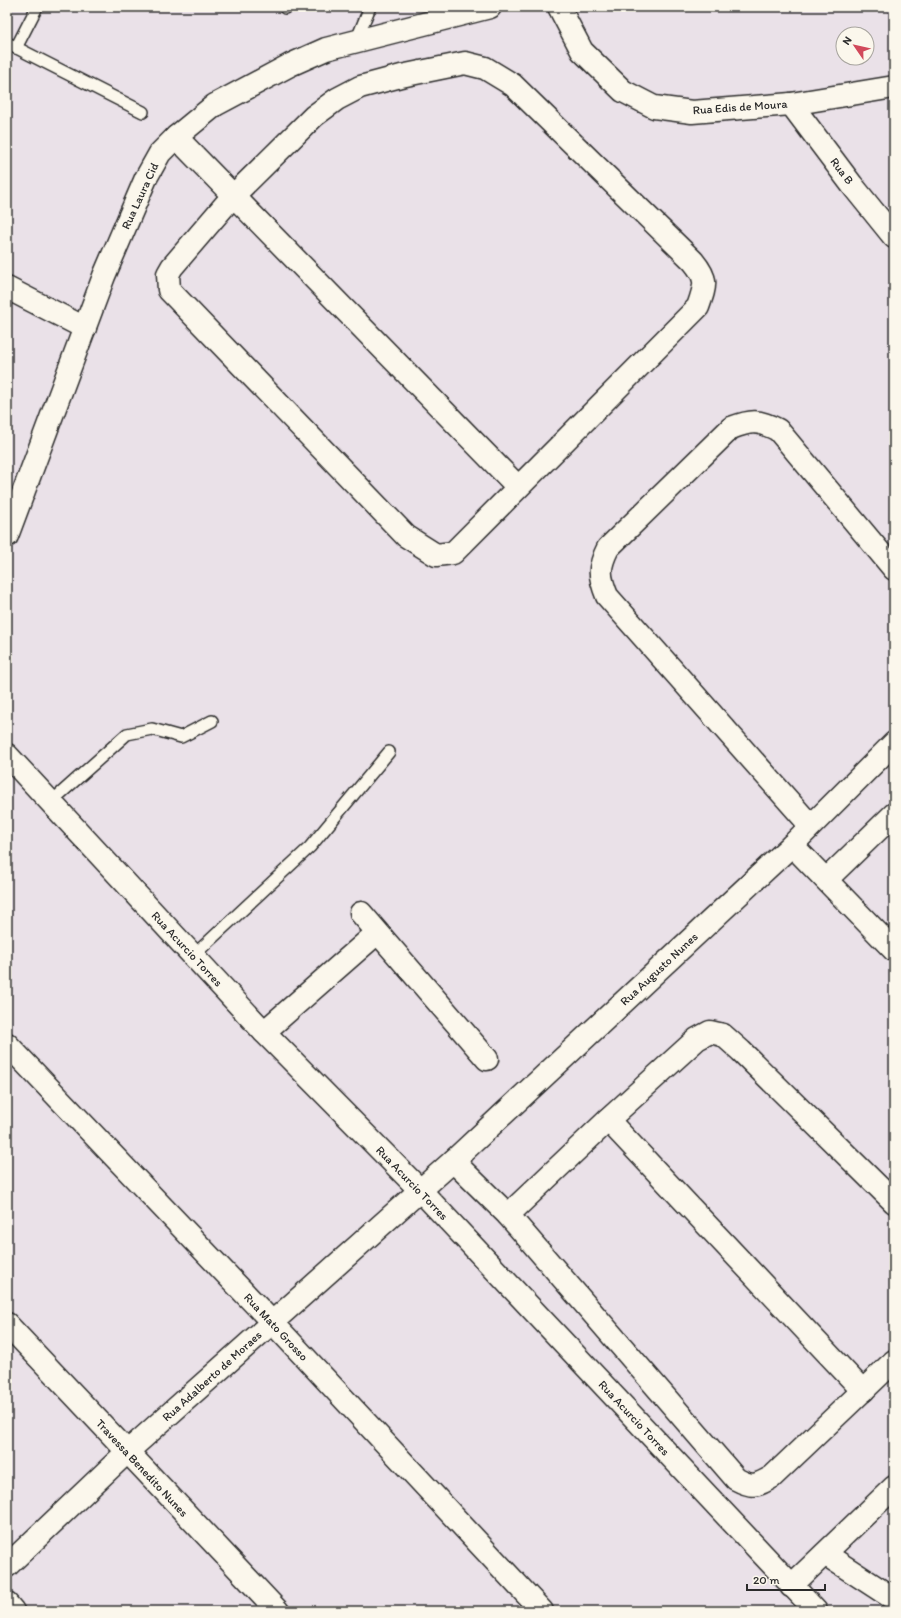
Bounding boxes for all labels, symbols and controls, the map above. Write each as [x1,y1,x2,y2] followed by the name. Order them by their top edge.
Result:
[835,26,875,66] north arrow
[840,34,855,47] text: N
[692,97,789,117] street label: Rua Edis de Moura
[827,155,857,188] street label: Rua B
[118,160,162,232] street label: Rua Laura Cid
[149,908,225,990] street label: Rua Acurcio Torres
[617,929,701,1009] street label: Rua Augusto Nunes
[373,1143,451,1223] street label: Rua Acurcio Torres
[241,1290,311,1364] street label: Rua Mato Grosso
[159,1328,265,1424] street label: Rua Adalberto de Moraes
[596,1377,672,1459] street label: Rua Acurcio Torres
[93,1416,191,1520] street label: Travessa Benedito Nunes
[747,1566,825,1592] scale bar
[753,1573,780,1587] text: 20 m

